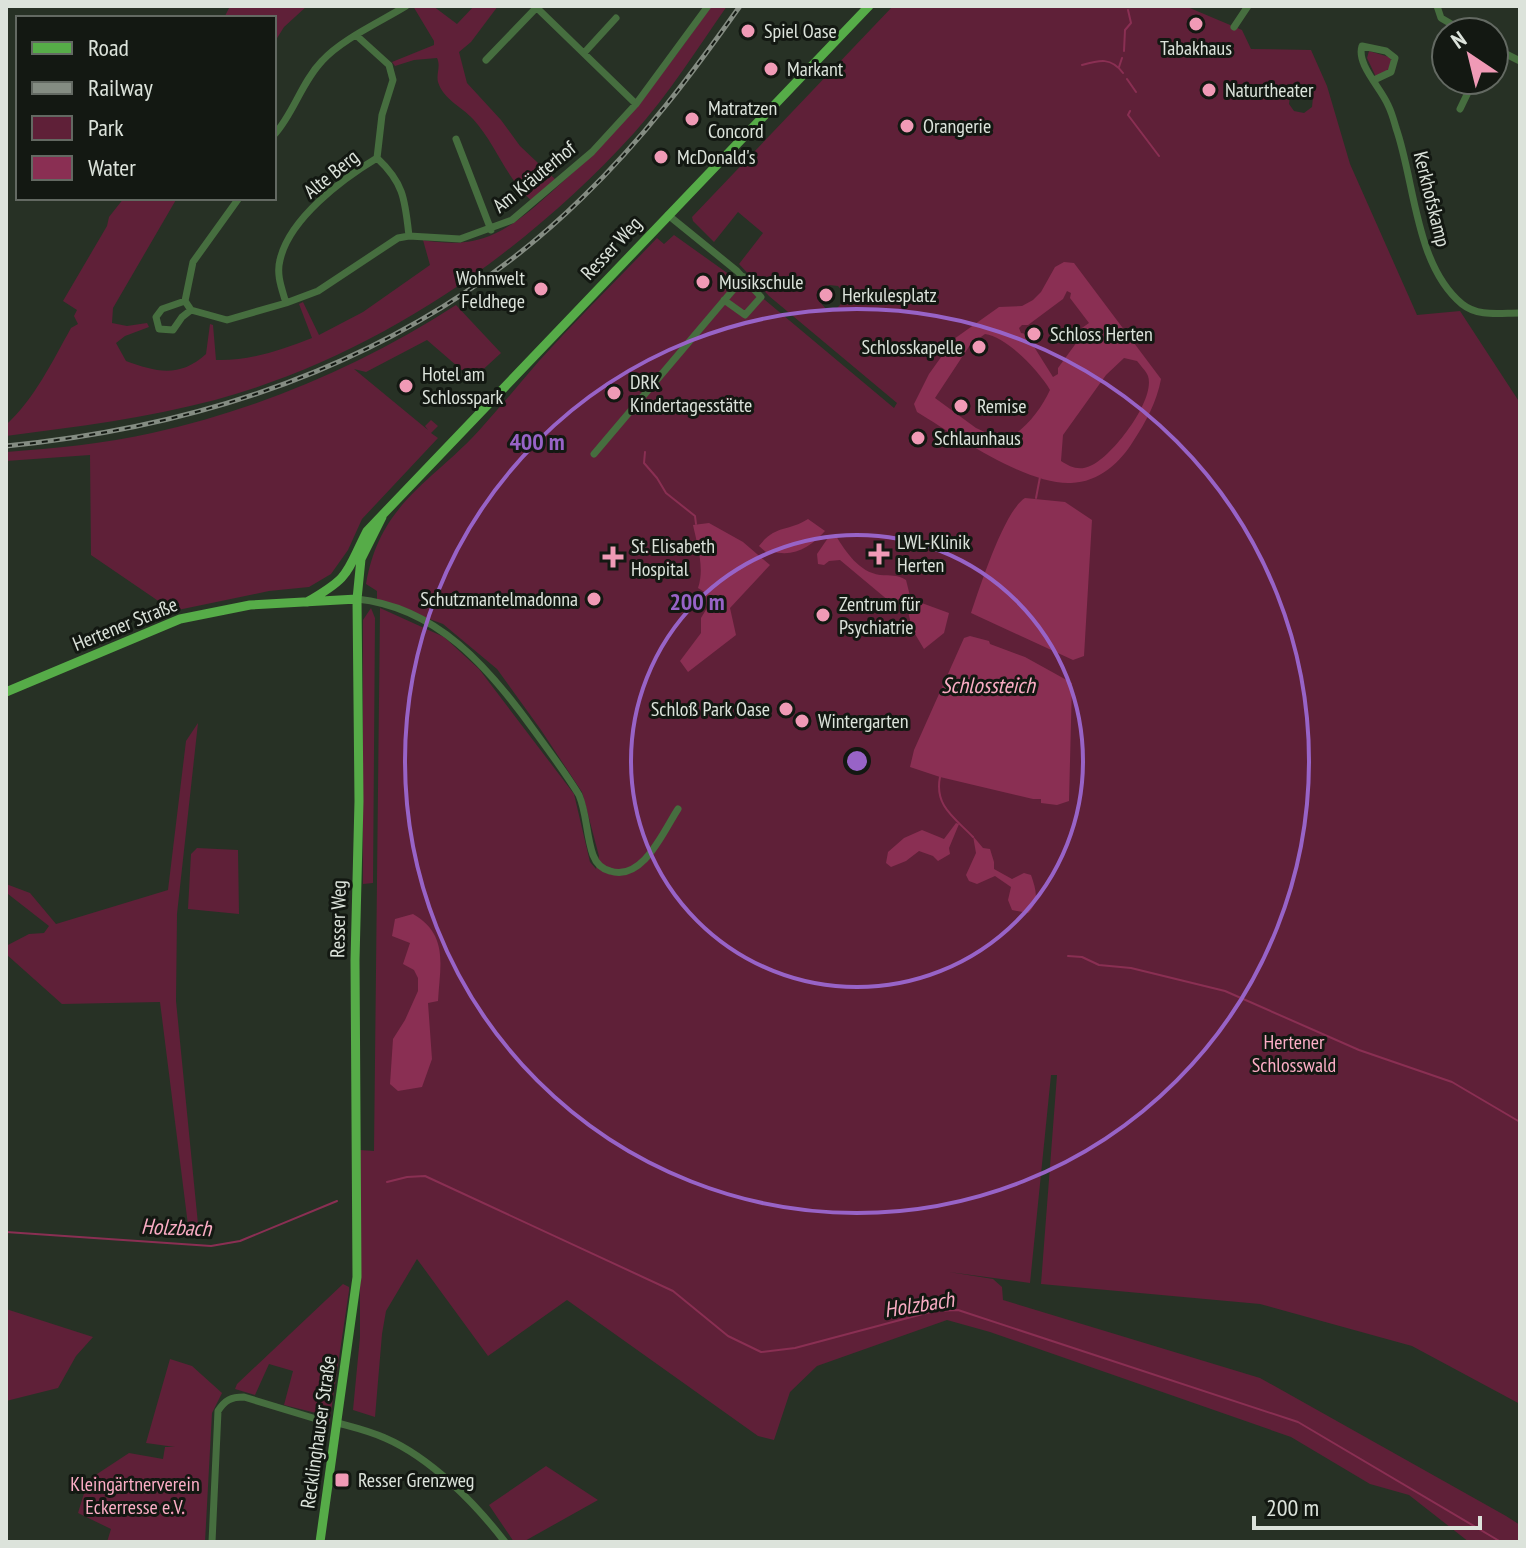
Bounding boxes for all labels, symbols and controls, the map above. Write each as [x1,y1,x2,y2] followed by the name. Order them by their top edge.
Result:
[1187,15,1205,33] marker: Tabakhaus
[16,16,276,200] legend
[1430,16,1510,96] north arrow
[764,18,837,44] place label: Spiel Oase
[739,22,757,40] marker: Spiel Oase
[1446,25,1471,54] text: N
[88,32,129,63] text: Road
[1160,35,1232,61] place label: Tabakhaus
[787,56,844,82] place label: Markant
[762,60,780,78] marker: Markant
[88,72,153,103] text: Railway
[1225,77,1314,103] place label: Naturtheater
[1200,81,1218,99] marker: Naturtheater
[708,95,777,144] place label: Matratzen Concord
[683,110,701,128] marker: Matratzen Concord
[88,112,124,143] text: Park
[923,113,991,139] place label: Orangerie
[898,117,916,135] marker: Orangerie
[487,135,582,219] street label: Am Kräuterhof
[298,144,364,204] street label: Alte Berg
[677,144,756,170] place label: McDonald's
[652,148,670,166] marker: McDonald's
[1408,149,1456,249] street label: Kerkhofskamp
[88,152,136,183] text: Water
[575,211,647,285] street label: Resser Weg
[456,265,525,314] place label: Wohnwelt Feldhege
[719,269,804,295] place label: Musikschule
[694,273,712,291] marker: Musikschule
[532,280,550,298] marker: Wohnwelt Feldhege
[842,282,937,308] place label: Herkulesplatz
[817,286,835,304] marker: Herkulesplatz
[1050,321,1153,347] place label: Schloss Herten
[1025,325,1043,343] marker: Schloss Herten
[861,334,963,360] place label: Schlosskapelle
[970,338,988,356] marker: Schlosskapelle
[422,361,503,410] place label: Hotel am Schlosspark
[630,369,752,418] place label: DRK Kindertagesstätte
[397,377,415,395] marker: Hotel am Schlosspark
[605,384,623,402] marker: DRK Kindertagesstätte
[977,393,1026,419] place label: Remise
[952,397,970,415] marker: Remise
[934,425,1021,451] place label: Schlaunhaus
[509,426,565,457] text: 400 m
[909,429,927,447] marker: Schlaunhaus
[897,529,970,578] place label: LWL-Klinik Herten
[631,533,715,582] place label: St. Elisabeth Hospital
[868,543,890,565] marker: LWL-Klinik Herten
[602,546,624,568] marker: St. Elisabeth Hospital
[420,586,578,612] place label: Schutzmantelmadonna
[669,586,725,617] text: 200 m
[585,590,603,608] marker: Schutzmantelmadonna
[69,591,181,657] street label: Hertener Straße
[839,591,921,640] place label: Zentrum für Psychiatrie
[814,606,832,624] marker: Zentrum für Psychiatrie
[941,671,1036,699] water label: Schlossteich
[651,696,770,722] place label: Schloß Park Oase
[777,700,795,718] marker: Schloß Park Oase
[818,708,909,734] place label: Wintergarten
[793,712,811,730] marker: Wintergarten
[843,747,871,775] centre of rings
[324,880,352,958] street label: Resser Weg
[1252,1029,1336,1078] park label: Hertener Schlosswald
[140,1212,213,1242] water label: Holzbach
[882,1284,957,1323] water label: Holzbach
[294,1354,342,1510] street label: Recklinghauser Straße
[358,1467,475,1493] place label: Resser Grenzweg
[70,1471,200,1520] park label: Kleingärtnerverein Eckerresse e.V.
[333,1471,351,1489] marker: Resser Grenzweg
[1254,1480,1480,1530] scale bar
[1266,1492,1319,1523] text: 200 m

